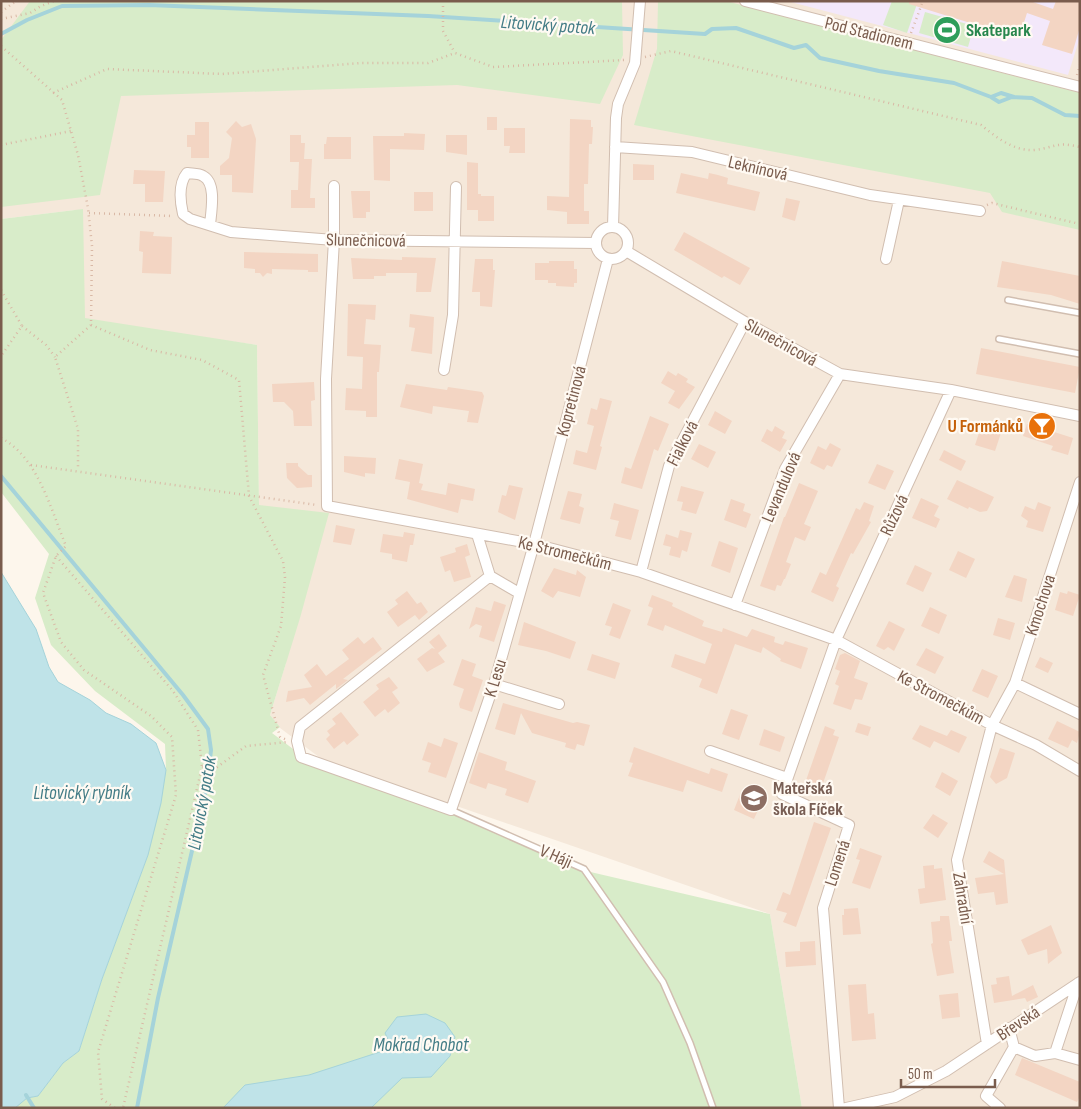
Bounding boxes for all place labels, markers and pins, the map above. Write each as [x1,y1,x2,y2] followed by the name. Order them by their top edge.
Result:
[932,15,962,45] sports icon: Skatepark
[966,20,1031,41] place label: Skatepark
[1027,411,1057,441] bar icon: U Formánků
[948,416,1023,437] place label: U Formánků
[773,778,843,820] place label: Mateřská škola Fíček
[739,783,769,813] school or university icon: Mateřská škola Fíček

